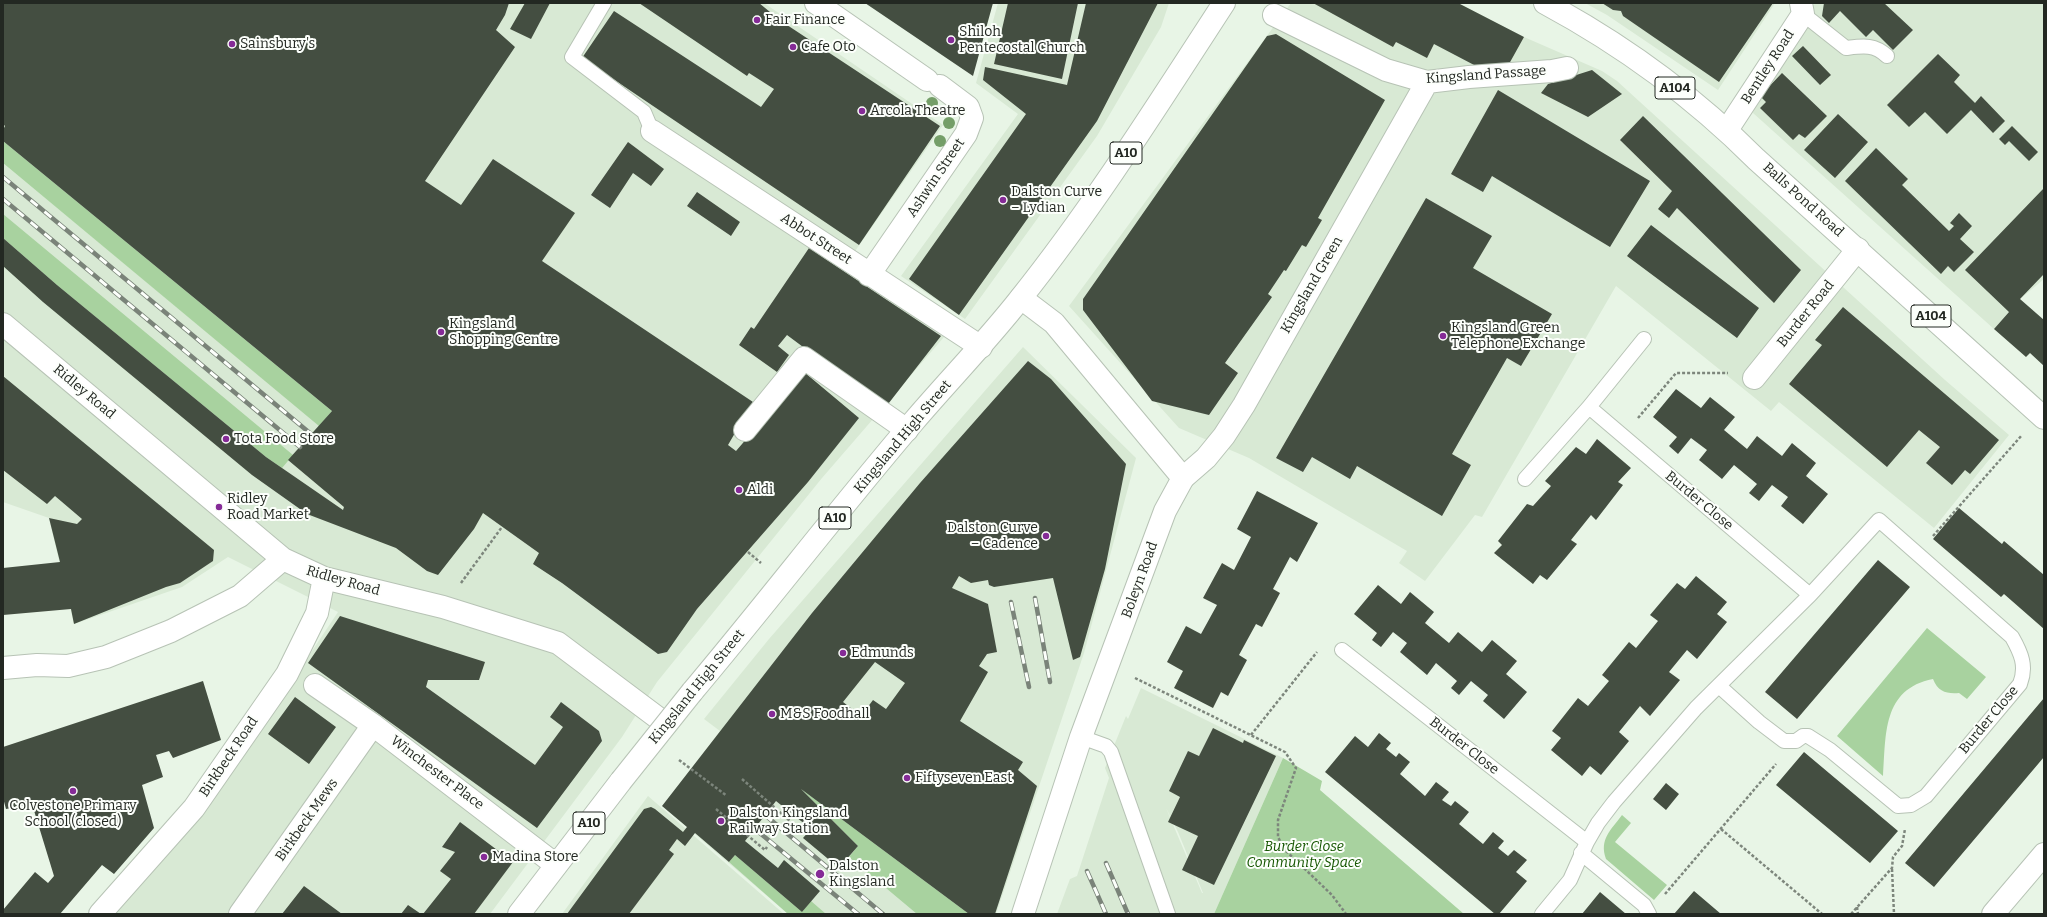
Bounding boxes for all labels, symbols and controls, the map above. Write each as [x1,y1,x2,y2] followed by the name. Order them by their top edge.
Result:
[765,12,845,28] place label: Fair Finance
[752,15,762,25] marker: Fair Finance
[959,24,1085,56] place label: Shiloh Pentecostal Church
[1738,27,1798,107] street label: Bentley Road
[946,35,956,45] marker: Shiloh Pentecostal Church
[240,36,315,52] place label: Sainsbury's
[227,39,237,49] marker: Sainsbury's
[801,39,856,55] place label: Cafe Oto
[788,42,798,52] marker: Cafe Oto
[1425,62,1547,88] street label: Kingsland Passage
[1655,77,1695,99] road number: A104
[870,103,965,119] place label: Arcola Theatre
[857,106,867,116] marker: Arcola Theatre
[904,135,968,221] street label: Ashwin Street
[1110,142,1142,164] road number: A10
[1759,159,1847,241] street label: Balls Pond Road
[1011,184,1102,216] place label: Dalston Curve – Lydian
[998,195,1008,205] marker: Dalston Curve – Lydian
[777,210,855,268] street label: Abbot Street
[1277,234,1347,336] street label: Kingsland Green
[1774,277,1838,351] street label: Burder Road
[1911,305,1951,327] road number: A104
[449,316,558,348] place label: Kingsland Shopping Centre
[1451,320,1585,352] place label: Kingsland Green Telephone Exchange
[436,327,446,337] marker: Kingsland Shopping Centre
[1438,331,1448,341] marker: Kingsland Green Telephone Exchange
[49,361,119,423] street label: Ridley Road
[851,377,955,497] street label: Kingsland High Street
[234,431,334,447] place label: Tota Food Store
[221,434,231,444] marker: Tota Food Store
[1662,468,1736,534] street label: Burder Close
[747,482,773,498] place label: Aldi
[734,485,744,495] marker: Aldi
[227,491,309,524] place label: Ridley Road Market
[214,502,224,512] marker: Ridley Road Market
[819,507,851,529] road number: A10
[947,520,1038,552] place label: Dalston Curve – Cadence
[1041,531,1051,541] marker: Dalston Curve – Cadence
[1118,539,1162,621] street label: Boleyn Road
[304,562,382,600] street label: Ridley Road
[646,626,748,748] street label: Kingsland High Street
[851,645,914,661] place label: Edmunds
[838,648,848,658] marker: Edmunds
[1956,683,2022,757] street label: Burder Close
[780,706,870,722] place label: M&S Foodhall
[767,709,777,719] marker: M&S Foodhall
[196,714,262,800] street label: Birkbeck Road
[1426,714,1502,778] street label: Burder Close
[387,732,487,814] street label: Winchester Place
[915,770,1012,786] place label: Fiftyseven East
[902,773,912,783] marker: Fiftyseven East
[272,775,342,865] street label: Birkbeck Mews
[68,786,78,796] marker: Colvestone Primary School (closed)
[9,798,137,830] place label: Colvestone Primary School (closed)
[729,805,847,838] place label: Dalston Kingsland Railway Station
[573,812,605,834] road number: A10
[716,816,726,826] marker: Dalston Kingsland Railway Station
[1247,839,1361,872] park label: Burder Close Community Space
[492,849,578,865] place label: Madina Store
[479,852,489,862] marker: Madina Store
[829,858,895,890] place label: Dalston Kingsland
[814,868,826,880] marker: Dalston Kingsland

